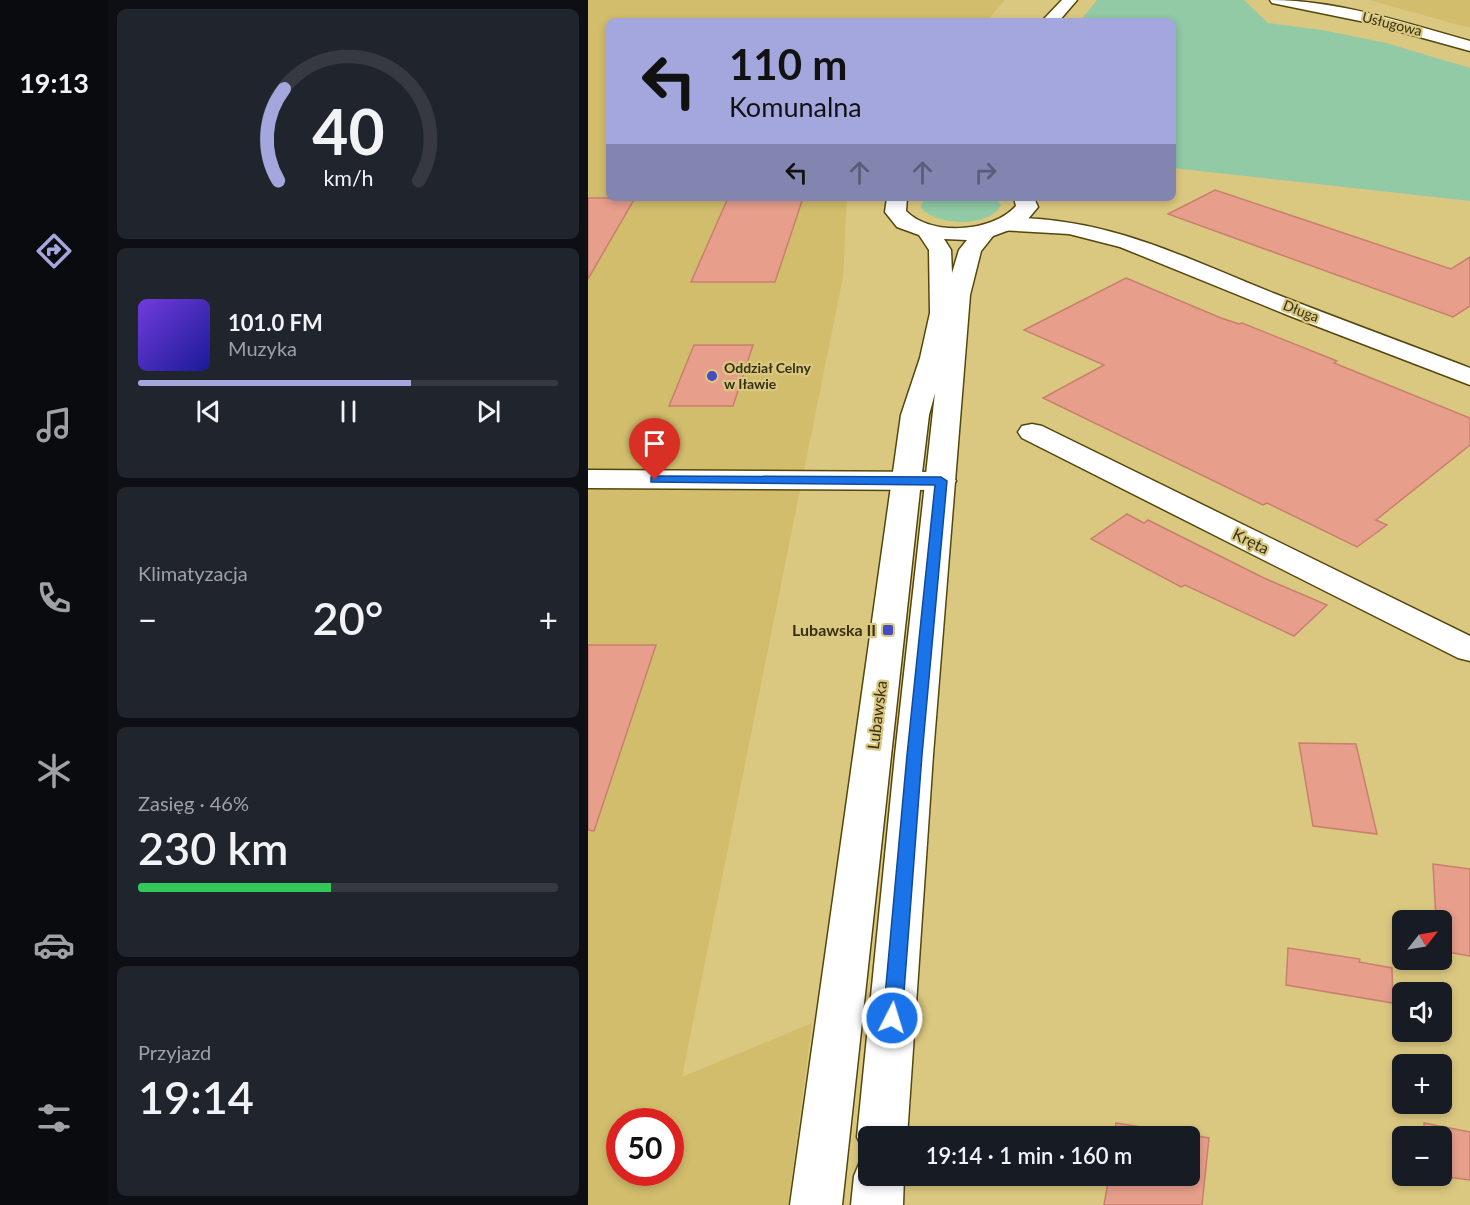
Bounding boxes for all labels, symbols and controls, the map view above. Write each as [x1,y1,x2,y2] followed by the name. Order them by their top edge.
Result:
[1360,8,1424,39] street label: Usługowa
[729,39,847,89] text: 110 m
[630,42,708,120] icon: left
[19,66,89,99] text: 19:13
[729,90,862,123] text: Komunalna
[312,93,384,168] text: 40
[780,156,813,189] icon: left
[843,156,876,189] icon: ahead
[906,156,939,189] icon: ahead
[969,156,1002,189] icon: right
[323,165,373,191] text: km/h
[33,230,75,272] icon: directions
[1281,296,1321,325] street label: Długa
[228,309,323,336] text: 101.0 FM
[228,336,297,360] text: Muzyka
[724,359,811,392] place label: Oddział Celny w Iławie
[705,369,719,383] marker: Oddział Celny w Iławie
[192,395,225,428] icon: previous
[332,395,365,428] icon: pause
[472,395,505,428] icon: next
[33,404,75,446] icon: music
[629,418,680,480] pin
[638,427,671,460] icon: arrive
[1230,524,1273,557] street label: Kręta
[138,561,248,585] text: Klimatyzacja
[33,577,75,619] icon: phone
[313,591,383,645] text: 20°
[138,599,157,639] text: −
[539,599,558,639] text: +
[792,620,876,639] place label: Lubawska II
[881,623,895,637] marker: Lubawska II
[863,680,890,750] street label: Lubawska
[33,750,75,792] icon: climate
[138,791,249,815] text: Zasięg · 46%
[138,821,288,875] text: 230 km
[1392,910,1452,970] north arrow
[1392,910,1452,1186] map controls
[33,924,75,966] icon: car
[1392,982,1452,1042] button: sound
[860,986,924,1050] position arrow
[138,1040,211,1064] text: Przyjazd
[1392,1054,1452,1114] button: +
[138,1070,254,1124] text: 19:14
[33,1097,75,1139] icon: filters
[606,1108,684,1186] speed limit sign: 50
[1392,1126,1452,1186] button: −
[926,1142,1132,1169] text: 19:14 · 1 min · 160 m

